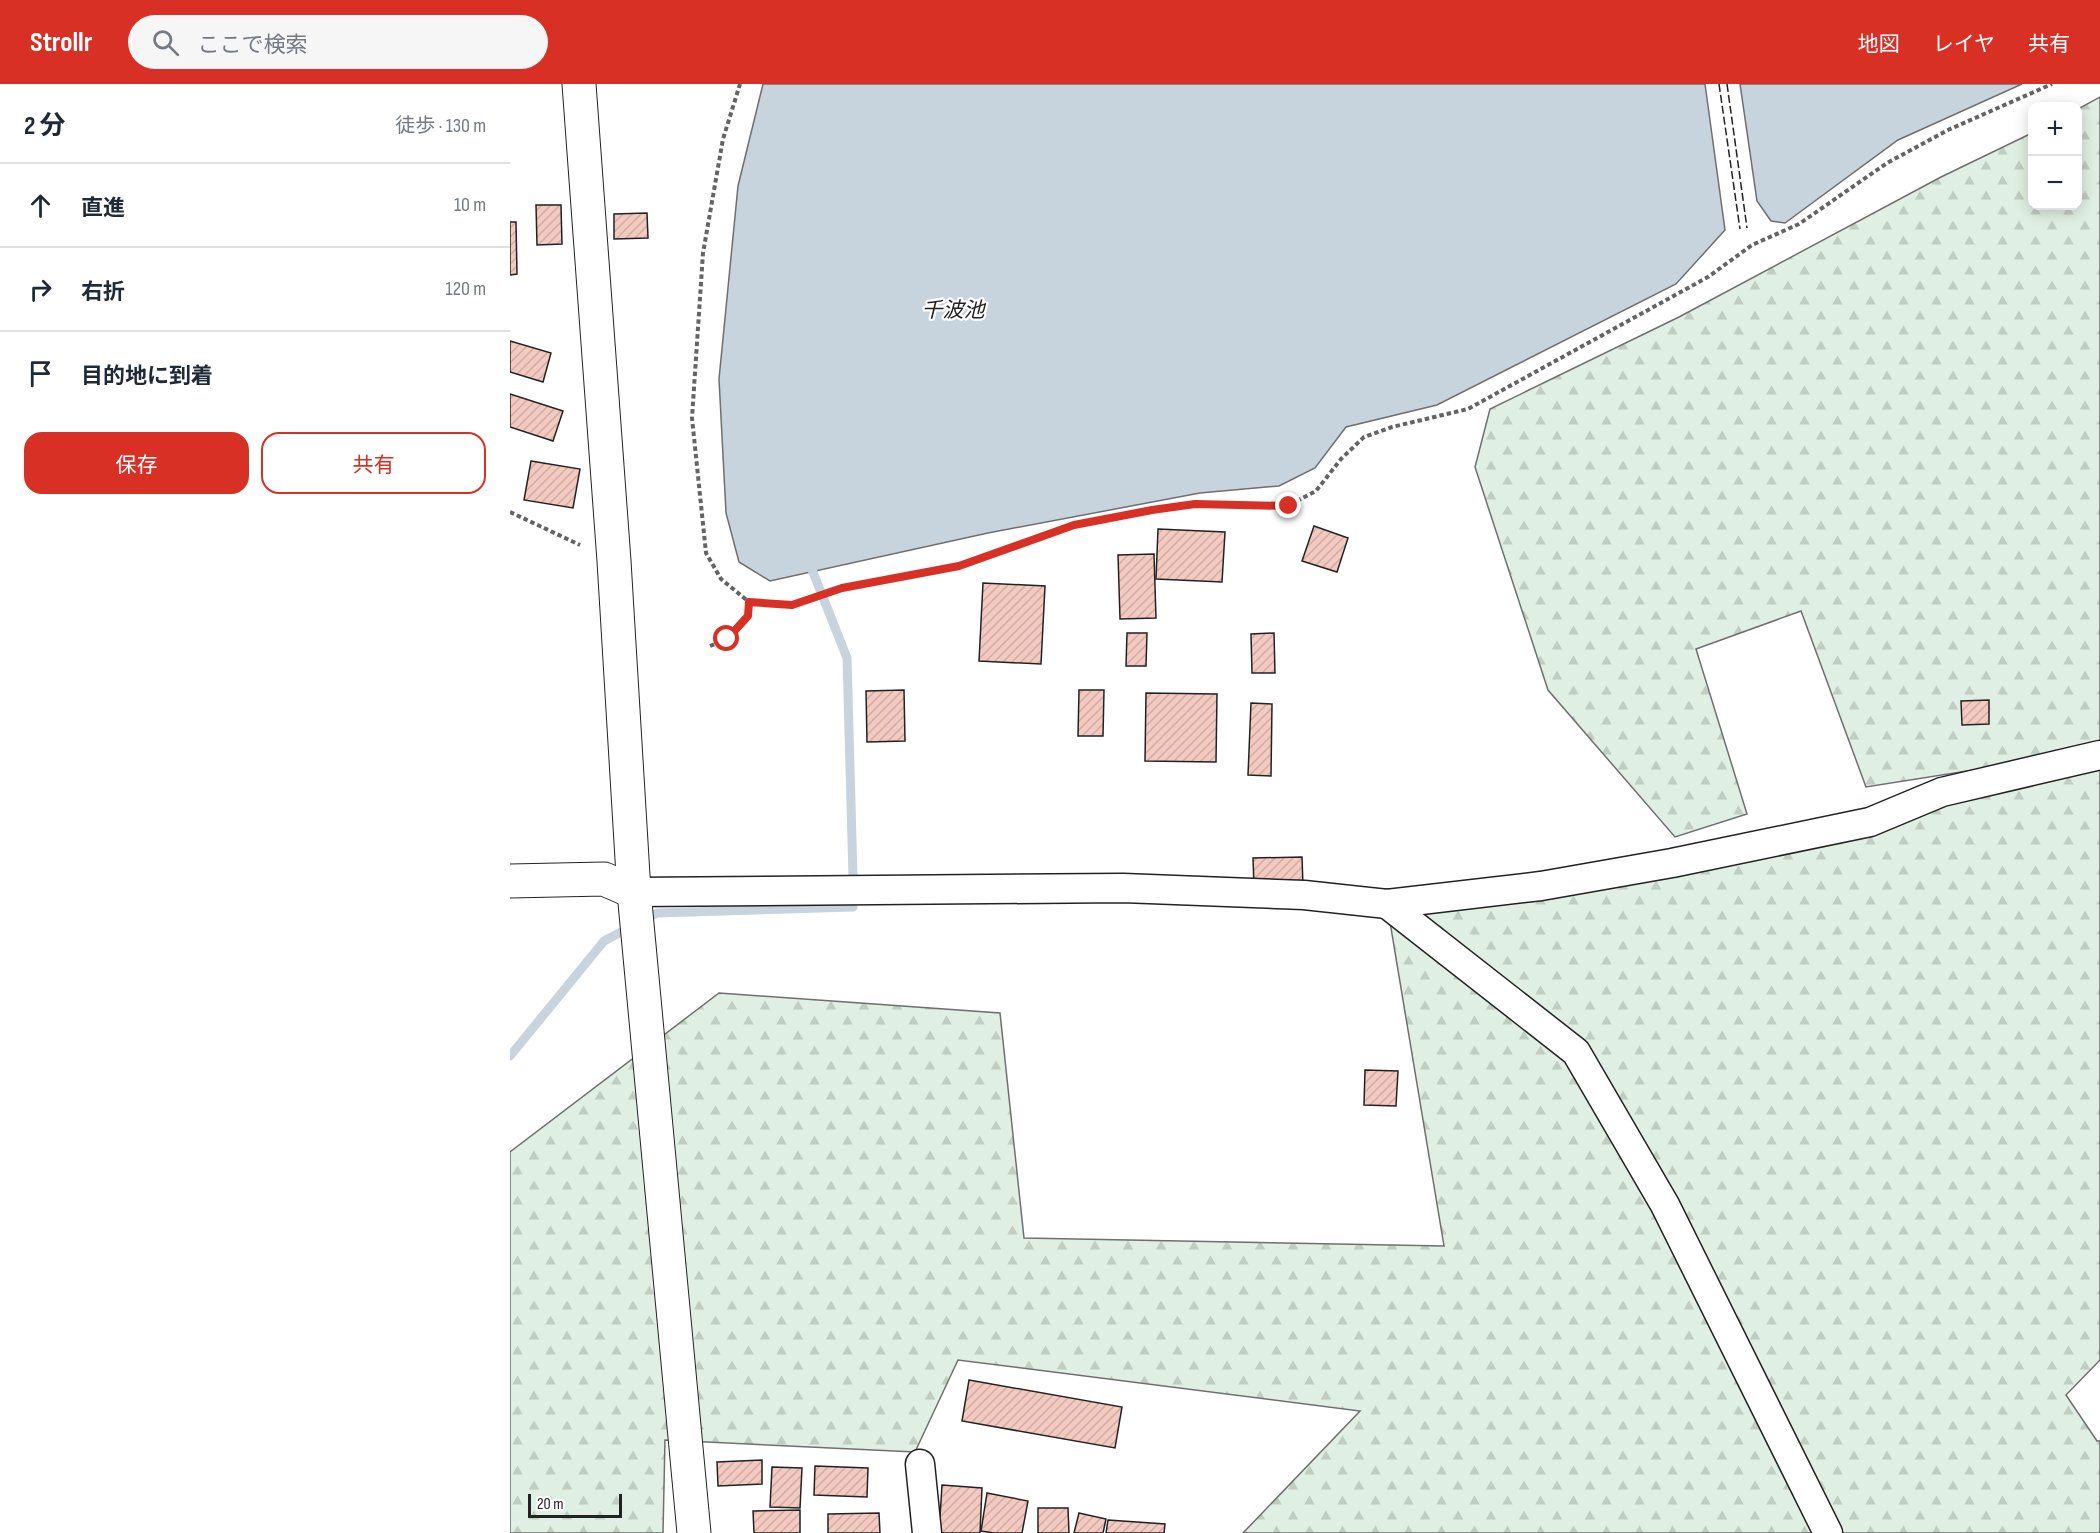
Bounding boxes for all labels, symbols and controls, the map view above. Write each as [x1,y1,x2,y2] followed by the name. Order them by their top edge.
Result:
[128,15,548,69] search box
[30,26,92,59] text: Strollr
[149,26,182,59] icon: search
[197,32,307,59] text: ここで検索
[1858,32,1900,57] text: 地図
[1933,32,1995,57] text: レイヤ
[2028,32,2070,57] text: 共有
[2028,102,2082,210] map controls
[2028,102,2082,156] button: +
[24,111,65,142] text: 2 分
[395,114,486,138] text: 徒歩 · 130 m
[2028,156,2082,210] button: −
[24,189,57,222] icon: ahead
[454,193,486,217] text: 10 m
[81,195,125,222] text: 直進
[24,273,57,306] icon: right
[446,277,486,301] text: 120 m
[81,279,125,306] text: 右折
[922,298,986,323] water label: 千波池
[24,357,57,390] icon: arrive
[81,363,213,390] text: 目的地に到着
[24,432,249,494] button: 保存
[261,432,486,494] button: 共有
[1275,492,1301,518] route end
[713,625,739,651] route start
[528,1491,622,1518] scale bar
[537,1495,564,1514] text: 20 m

